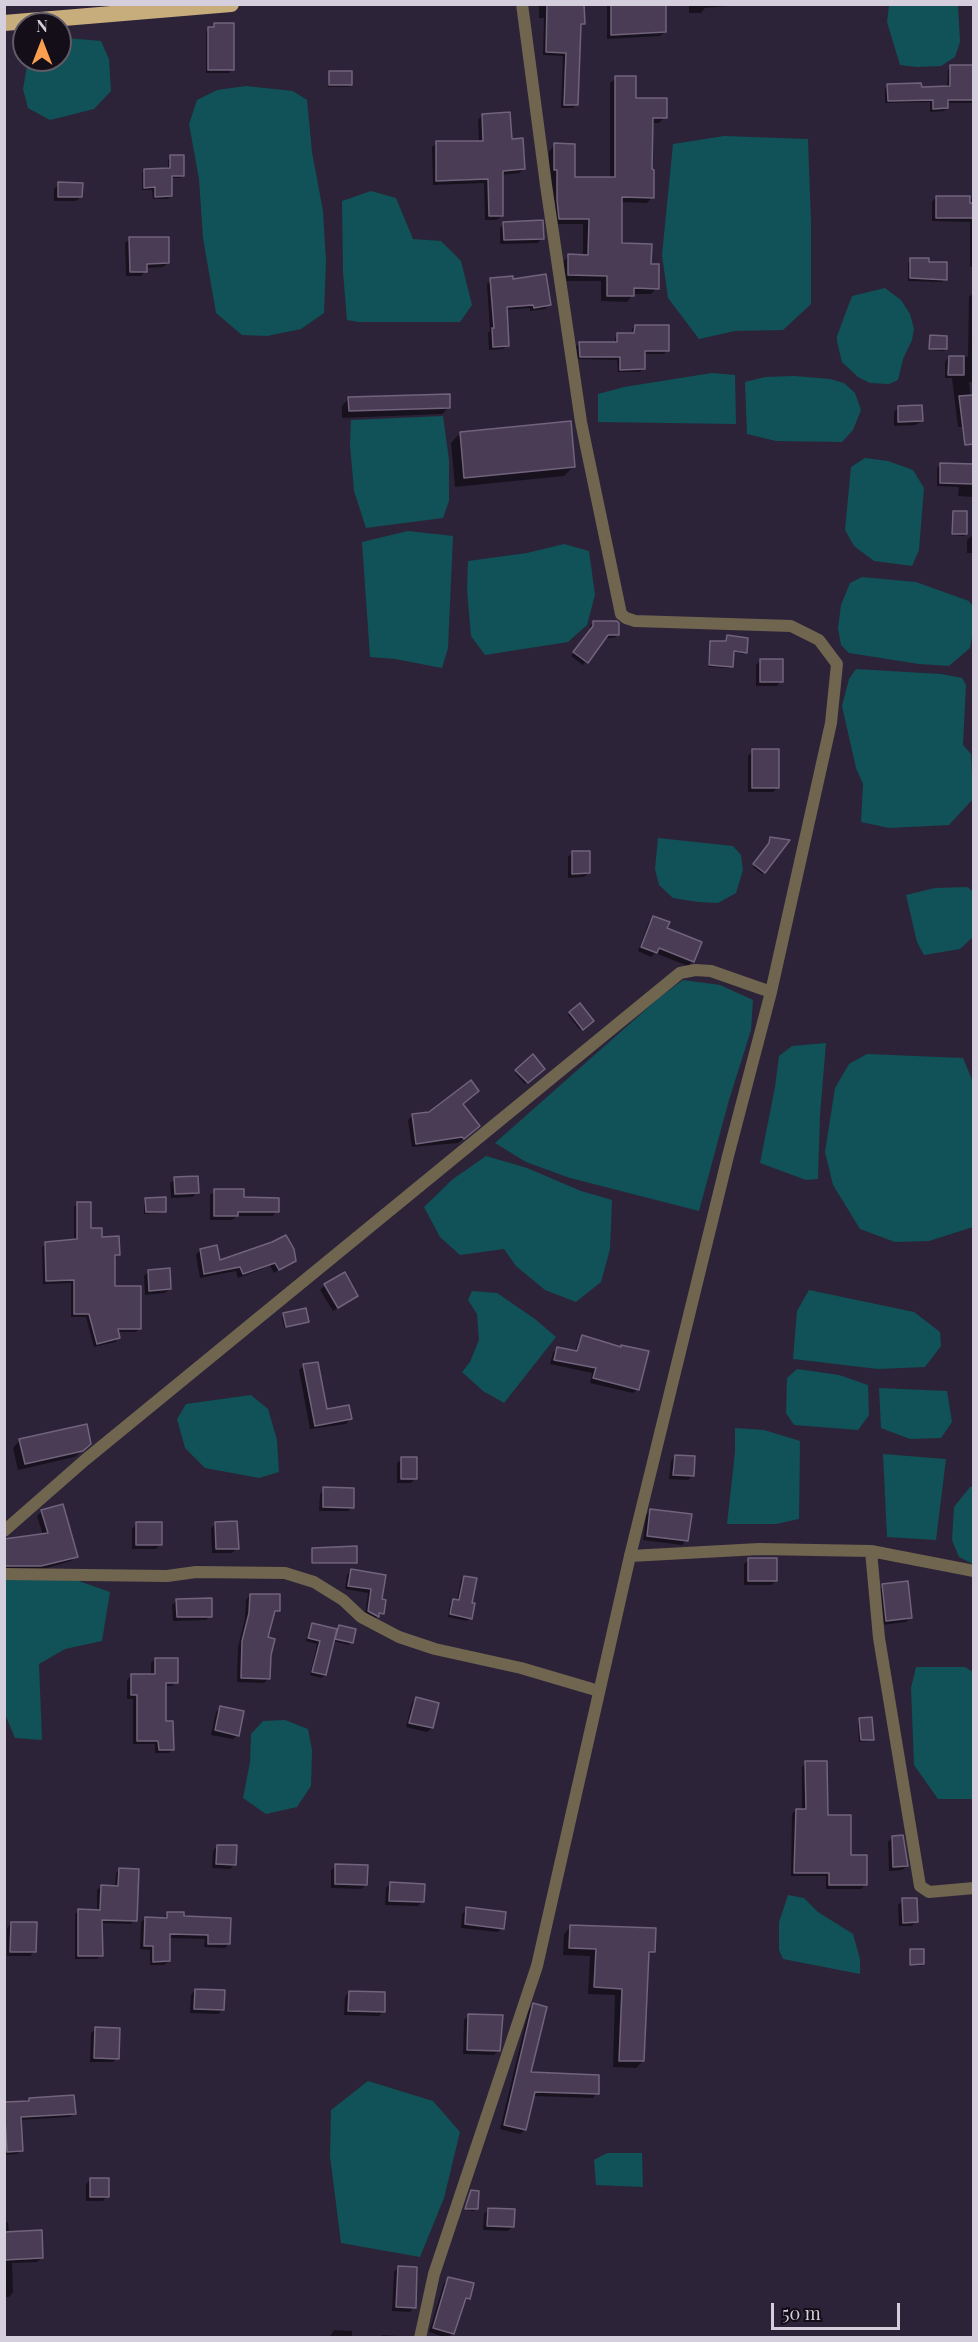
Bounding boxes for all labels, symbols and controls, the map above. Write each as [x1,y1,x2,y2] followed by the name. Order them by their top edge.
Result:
[12,12,72,72] north arrow
[36,15,48,36] text: N
[774,2291,903,2329] scale bar
[782,2301,821,2325] text: 50 m

